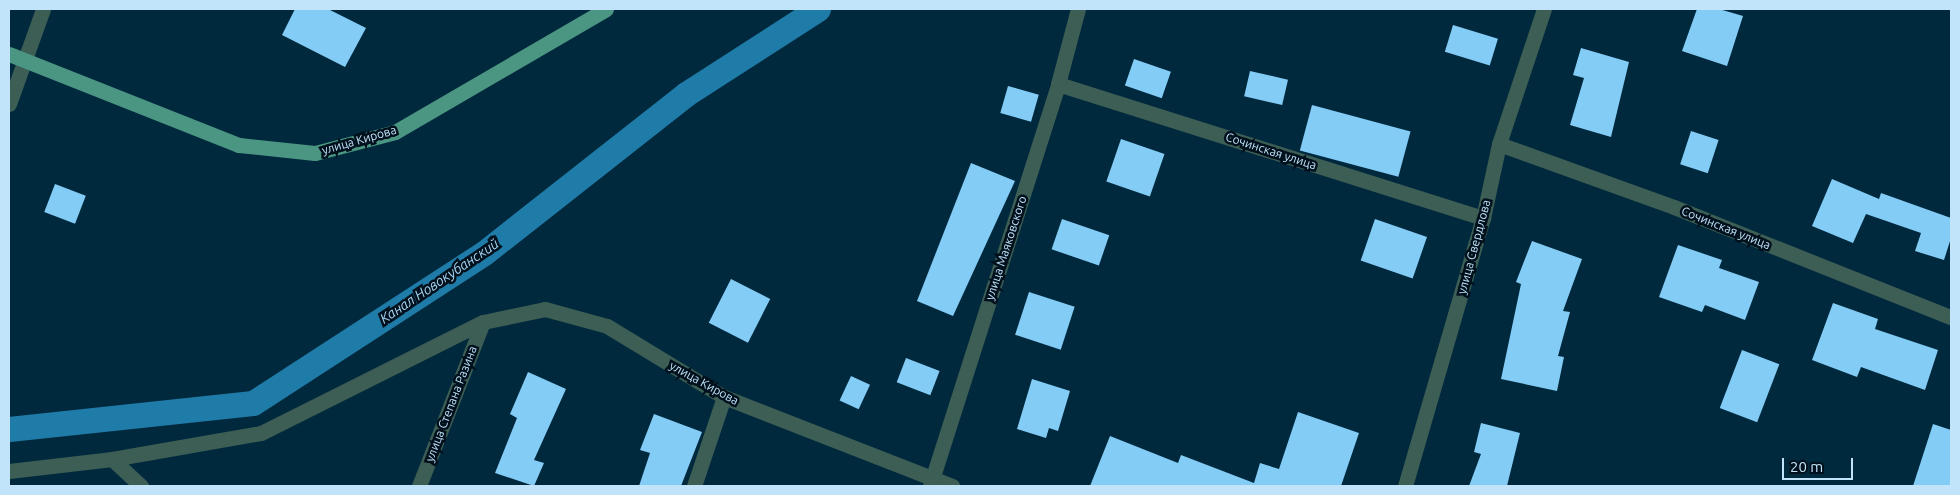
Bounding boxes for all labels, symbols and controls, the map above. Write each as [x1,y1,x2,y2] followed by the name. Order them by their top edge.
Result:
[320,122,398,158] street label: улица Кирова
[1224,130,1318,172] street label: Сочинская улица
[982,194,1030,302] street label: улица Маяковского
[1454,198,1494,296] street label: улица Свердлова
[1679,204,1773,252] street label: Сочинская улица
[376,235,502,327] water label: Канал Новокубанский
[422,344,480,464] street label: улица Степана Разина
[667,358,741,408] street label: улица Кирова
[1785,448,1856,480] scale bar
[1790,458,1823,475] text: 20 m

